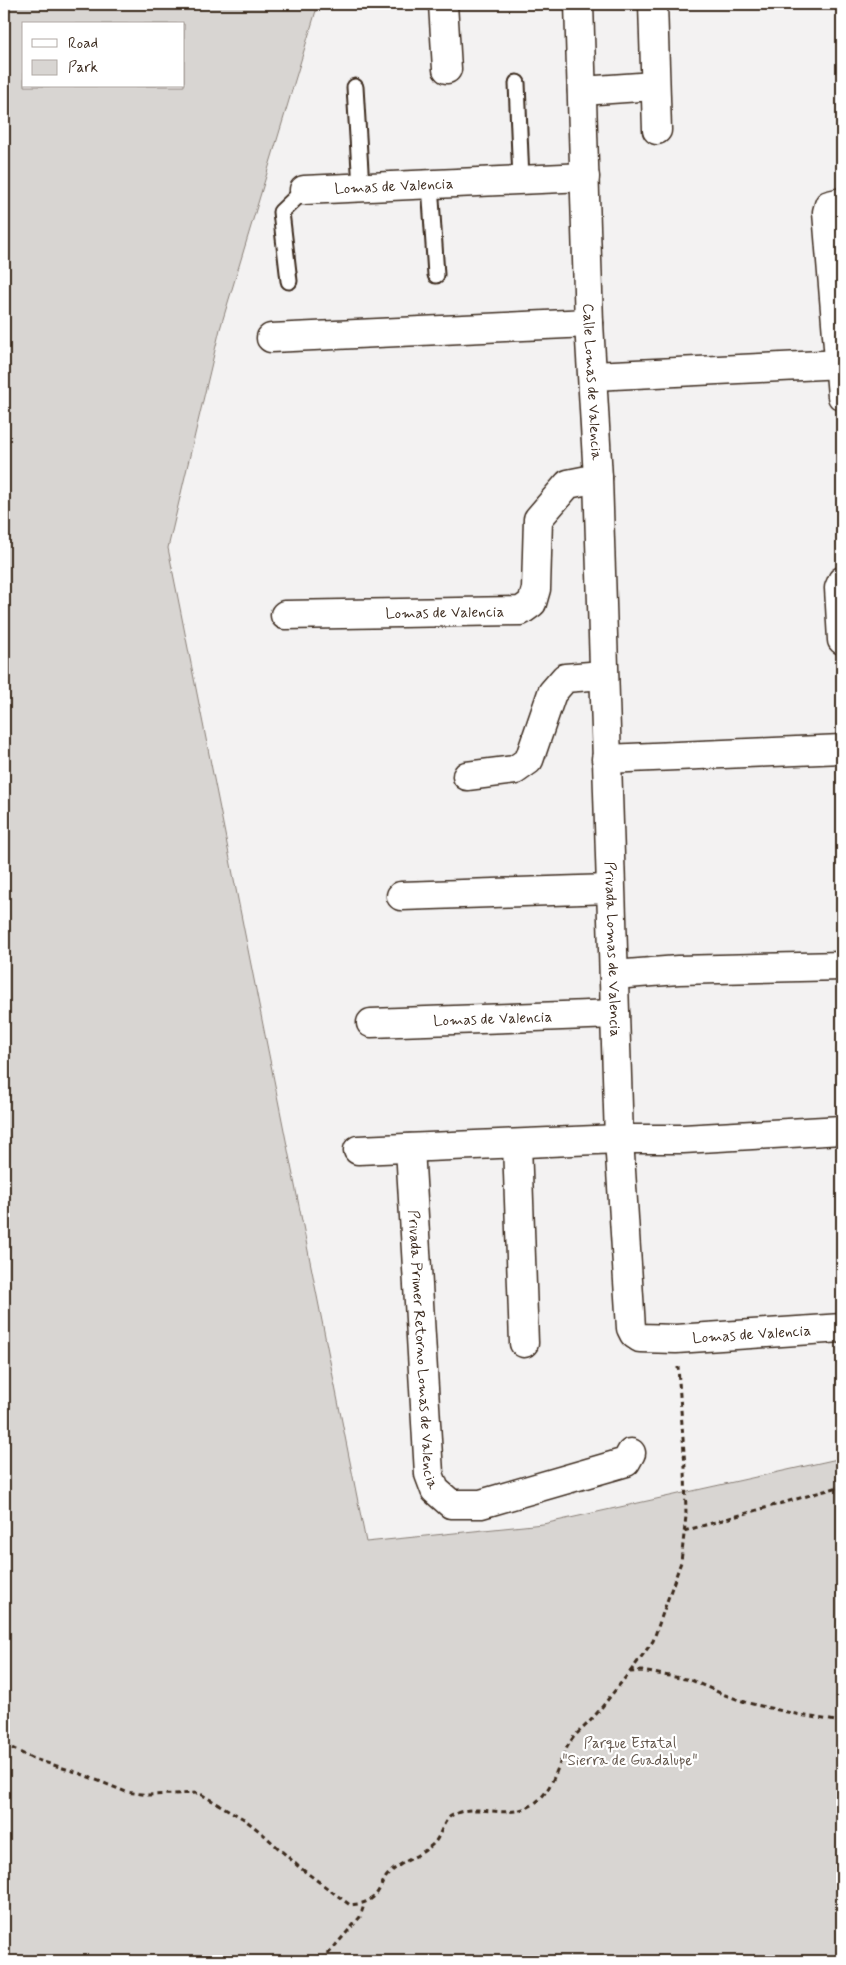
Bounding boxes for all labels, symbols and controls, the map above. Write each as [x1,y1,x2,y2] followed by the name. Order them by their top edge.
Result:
[22,22,185,88] legend
[68,34,98,54] text: Road
[68,58,98,78] text: Park
[334,174,454,200] street label: Lomas de Valencia
[577,303,606,462] street label: Calle Lomas de Valencia
[385,602,505,624] street label: Lomas de Valencia
[599,861,625,1038] street label: Privada Lomas de Valencia
[433,1007,553,1032] street label: Lomas de Valencia
[403,1209,443,1493] street label: Privada Primer Retorno Lomas de Valencia
[692,1321,812,1349] street label: Lomas de Valencia
[563,1734,697,1771] park label: Parque Estatal "Sierra de Guadalupe"

